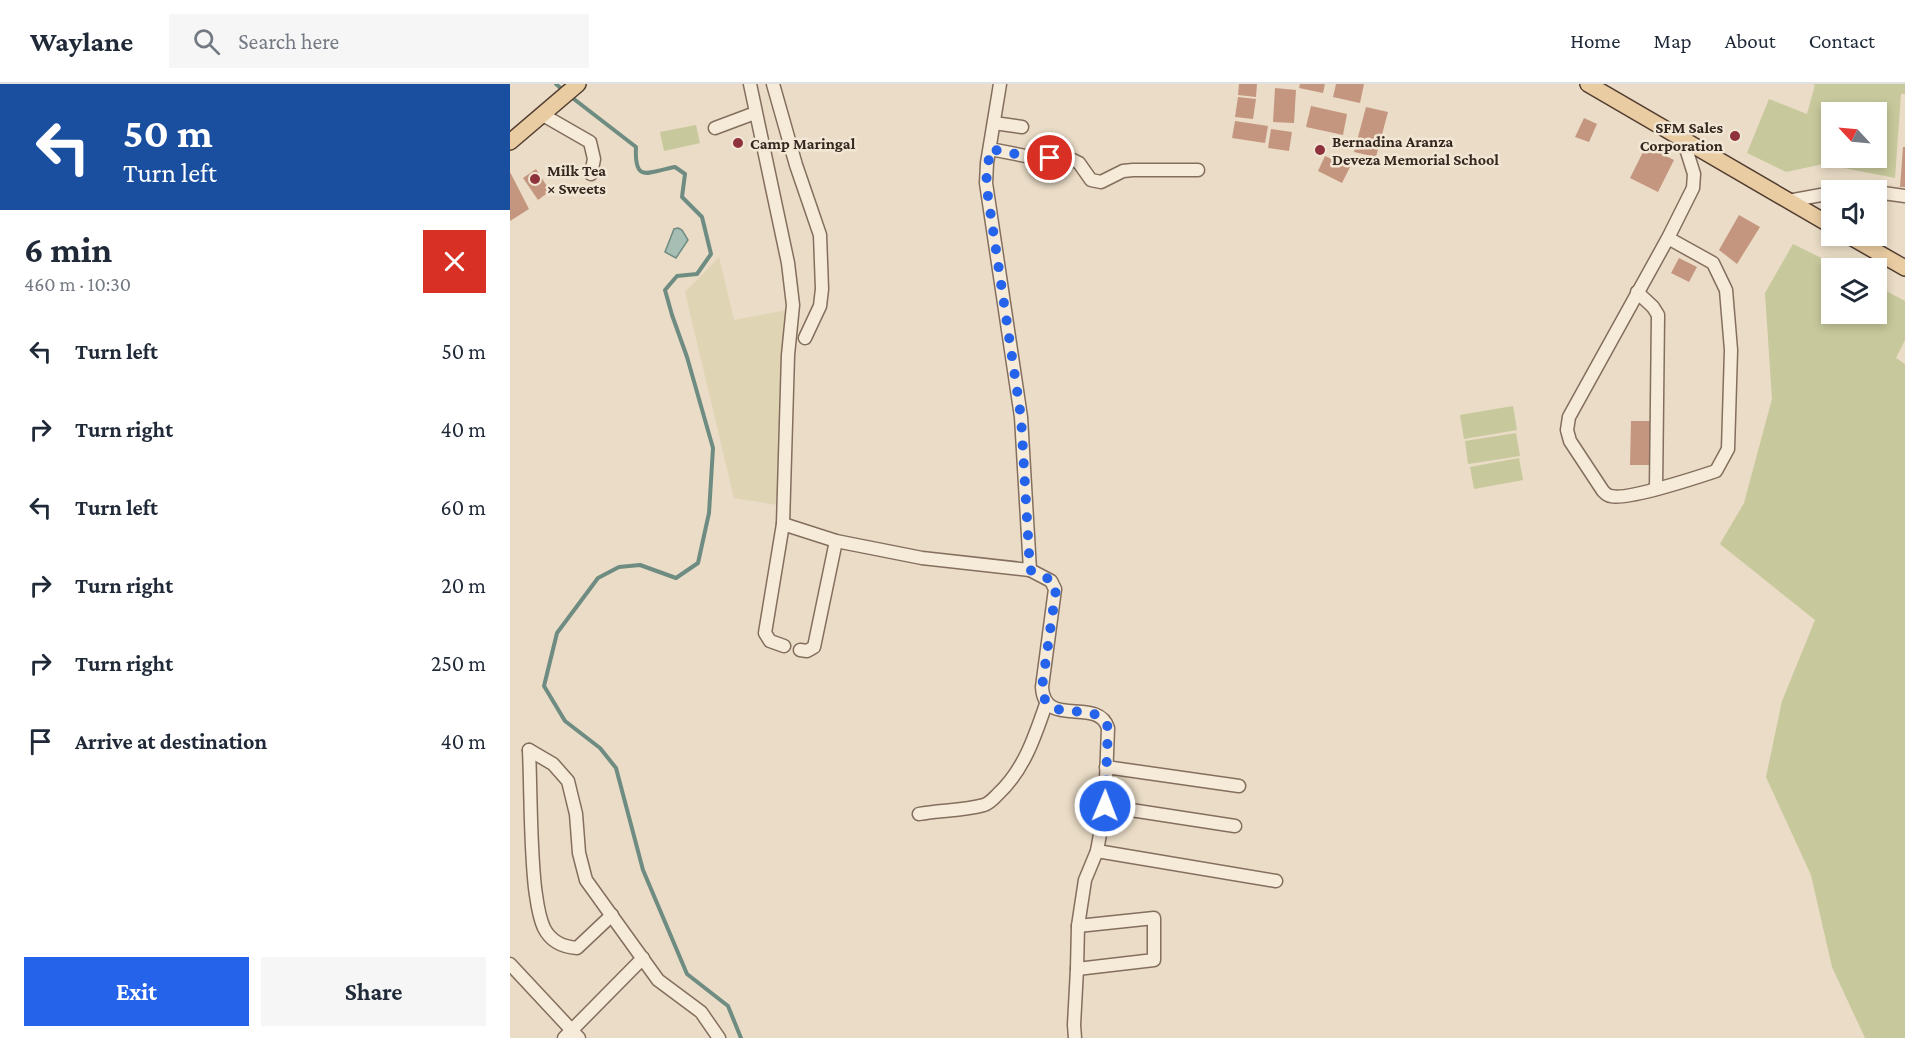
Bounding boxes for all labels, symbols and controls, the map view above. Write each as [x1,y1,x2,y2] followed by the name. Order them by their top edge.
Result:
[169,14,589,68] search box
[190,25,223,58] icon: search
[30,26,133,57] text: Waylane
[238,29,339,54] text: Search here
[1570,29,1620,53] text: Home
[1653,29,1692,53] text: Map
[1725,29,1776,53] text: About
[1809,29,1875,53] text: Contact
[1821,102,1887,168] north arrow
[1821,102,1887,324] map controls
[24,108,102,186] icon: left
[123,109,213,156] text: 50 m
[1640,119,1723,154] place label: SFM Sales Corporation
[1728,129,1742,143] marker: SFM Sales Corporation
[1024,132,1075,183] pin
[1332,133,1499,168] place label: Bernadina Aranza Deveza Memorial School
[750,135,856,152] place label: Camp Maringal
[731,136,745,150] marker: Camp Maringal
[1033,141,1066,174] icon: arrive
[1313,143,1327,157] marker: Bernadina Aranza Deveza Memorial School
[123,158,217,188] text: Turn left
[547,162,606,197] place label: Milk Tea × Sweets
[528,172,542,186] marker: Milk Tea × Sweets
[1821,180,1887,246] button: sound
[24,230,112,270] text: 6 min
[423,230,486,293] button: close
[1821,258,1887,324] button: layers
[24,273,131,295] text: 460 m · 10:30
[24,335,57,368] icon: left
[75,339,158,364] text: Turn left
[441,339,486,364] text: 50 m
[24,413,57,446] icon: right
[75,417,173,442] text: Turn right
[441,417,486,442] text: 40 m
[24,491,57,524] icon: left
[75,495,158,520] text: Turn left
[441,495,486,520] text: 60 m
[24,569,57,602] icon: right
[75,573,173,598] text: Turn right
[441,573,486,598] text: 20 m
[24,647,57,680] icon: right
[75,651,173,676] text: Turn right
[431,651,486,676] text: 250 m
[24,725,57,758] icon: arrive
[75,729,267,754] text: Arrive at destination
[441,729,486,754] text: 40 m
[1073,774,1137,838] position arrow
[24,957,249,1026] button: Exit
[261,957,486,1026] button: Share

